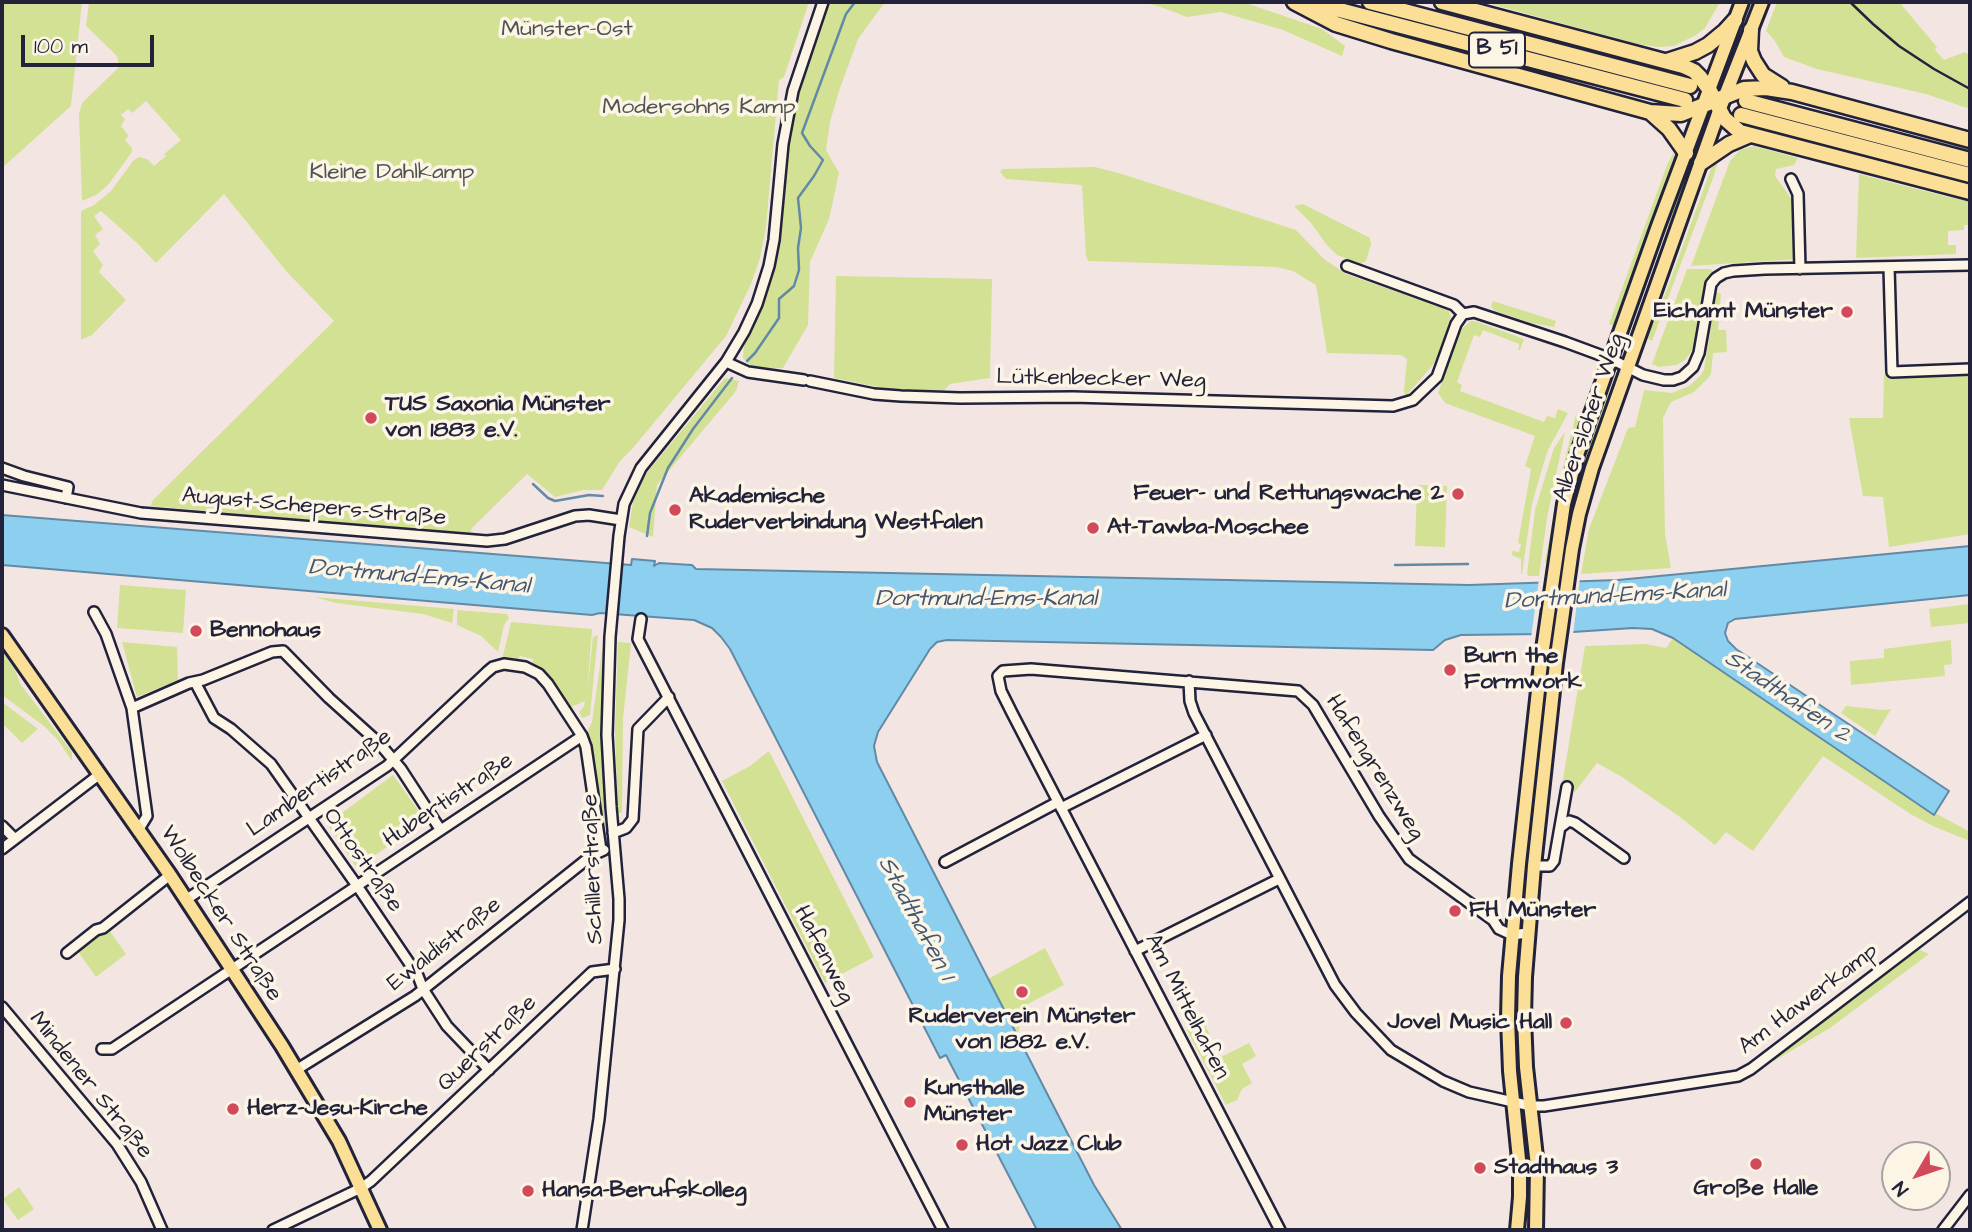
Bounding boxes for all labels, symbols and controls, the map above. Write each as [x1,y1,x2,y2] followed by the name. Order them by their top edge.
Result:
[501,16,633,44] park label: Münster-Ost
[24,21,158,65] scale bar
[34,32,88,61] text: 100 m
[1469,32,1525,68] road number: B 51
[602,94,796,122] park label: Modersohns Kamp
[310,159,474,187] park label: Kleine Dahlkamp
[1654,298,1833,326] place label: Eichamt Münster
[1839,304,1855,320] marker: Eichamt Münster
[1548,330,1632,506] street label: Albersloher Weg
[996,364,1206,396] street label: Lütkenbecker Weg
[385,391,611,445] place label: TUS Saxonia Münster von 1883 e.V.
[363,410,379,426] marker: TUS Saxonia Münster von 1883 e.V.
[1133,480,1444,508] place label: Feuer- und Rettungswache 2
[181,483,447,533] street label: August-Schepers-Straße
[689,483,983,537] place label: Akademische Ruderverbindung Westfalen
[1450,486,1466,502] marker: Feuer- und Rettungswache 2
[667,502,683,518] marker: Akademische Ruderverbindung Westfalen
[1107,514,1309,542] place label: At-Tawba-Moschee
[1085,520,1101,536] marker: At-Tawba-Moschee
[307,554,531,602] water label: Dortmund-Ems-Kanal
[1504,577,1726,617] water label: Dortmund-Ems-Kanal
[875,586,1097,614] water label: Dortmund-Ems-Kanal
[210,617,321,645] place label: Bennohaus
[188,623,204,639] marker: Bennohaus
[1464,643,1582,697] place label: Burn the Formwork
[1718,645,1856,751] water label: Stadthafen 2
[1442,662,1458,678] marker: Burn the Formwork
[1318,690,1430,846] street label: Hafengrenzweg
[242,724,398,844] street label: Lambertistraße
[379,747,519,855] street label: Hubertistraße
[578,793,610,945] street label: Schillerstraße
[316,804,408,918] street label: Ottostraße
[153,821,287,1007] street label: Wolbecker Straße
[871,852,959,986] water label: Stadthafen 1
[383,892,507,998] street label: Ewaldistraße
[1469,897,1596,925] place label: FH Münster
[787,901,859,1009] street label: Hafenweg
[1447,903,1463,919] marker: FH Münster
[1137,930,1235,1084] street label: Am Mittelhafen
[1734,939,1884,1061] street label: Am Hawerkamp
[1014,984,1030,1000] marker: Ruderverein Münster von 1882 e.V.
[433,990,543,1098] street label: Querstraße
[909,1003,1135,1057] place label: Ruderverein Münster von 1882 e.V.
[22,1007,158,1165] street label: Mindener Straße
[1387,1009,1552,1037] place label: Jovel Music Hall
[1558,1015,1574,1031] marker: Jovel Music Hall
[924,1075,1025,1129] place label: Kunsthalle Münster
[902,1094,918,1110] marker: Kunsthalle Münster
[247,1095,428,1123] place label: Herz-Jesu-Kirche
[225,1101,241,1117] marker: Herz-Jesu-Kirche
[976,1131,1122,1159] place label: Hot Jazz Club
[954,1137,970,1153] marker: Hot Jazz Club
[1881,1141,1951,1211] north arrow
[1494,1154,1618,1182] place label: Stadthaus 3
[1748,1156,1764,1172] marker: Große Halle
[1472,1160,1488,1176] marker: Stadthaus 3
[1694,1175,1818,1203] place label: Große Halle
[1887,1175,1915,1201] text: N
[542,1177,746,1205] place label: Hansa-Berufskolleg
[520,1183,536,1199] marker: Hansa-Berufskolleg

